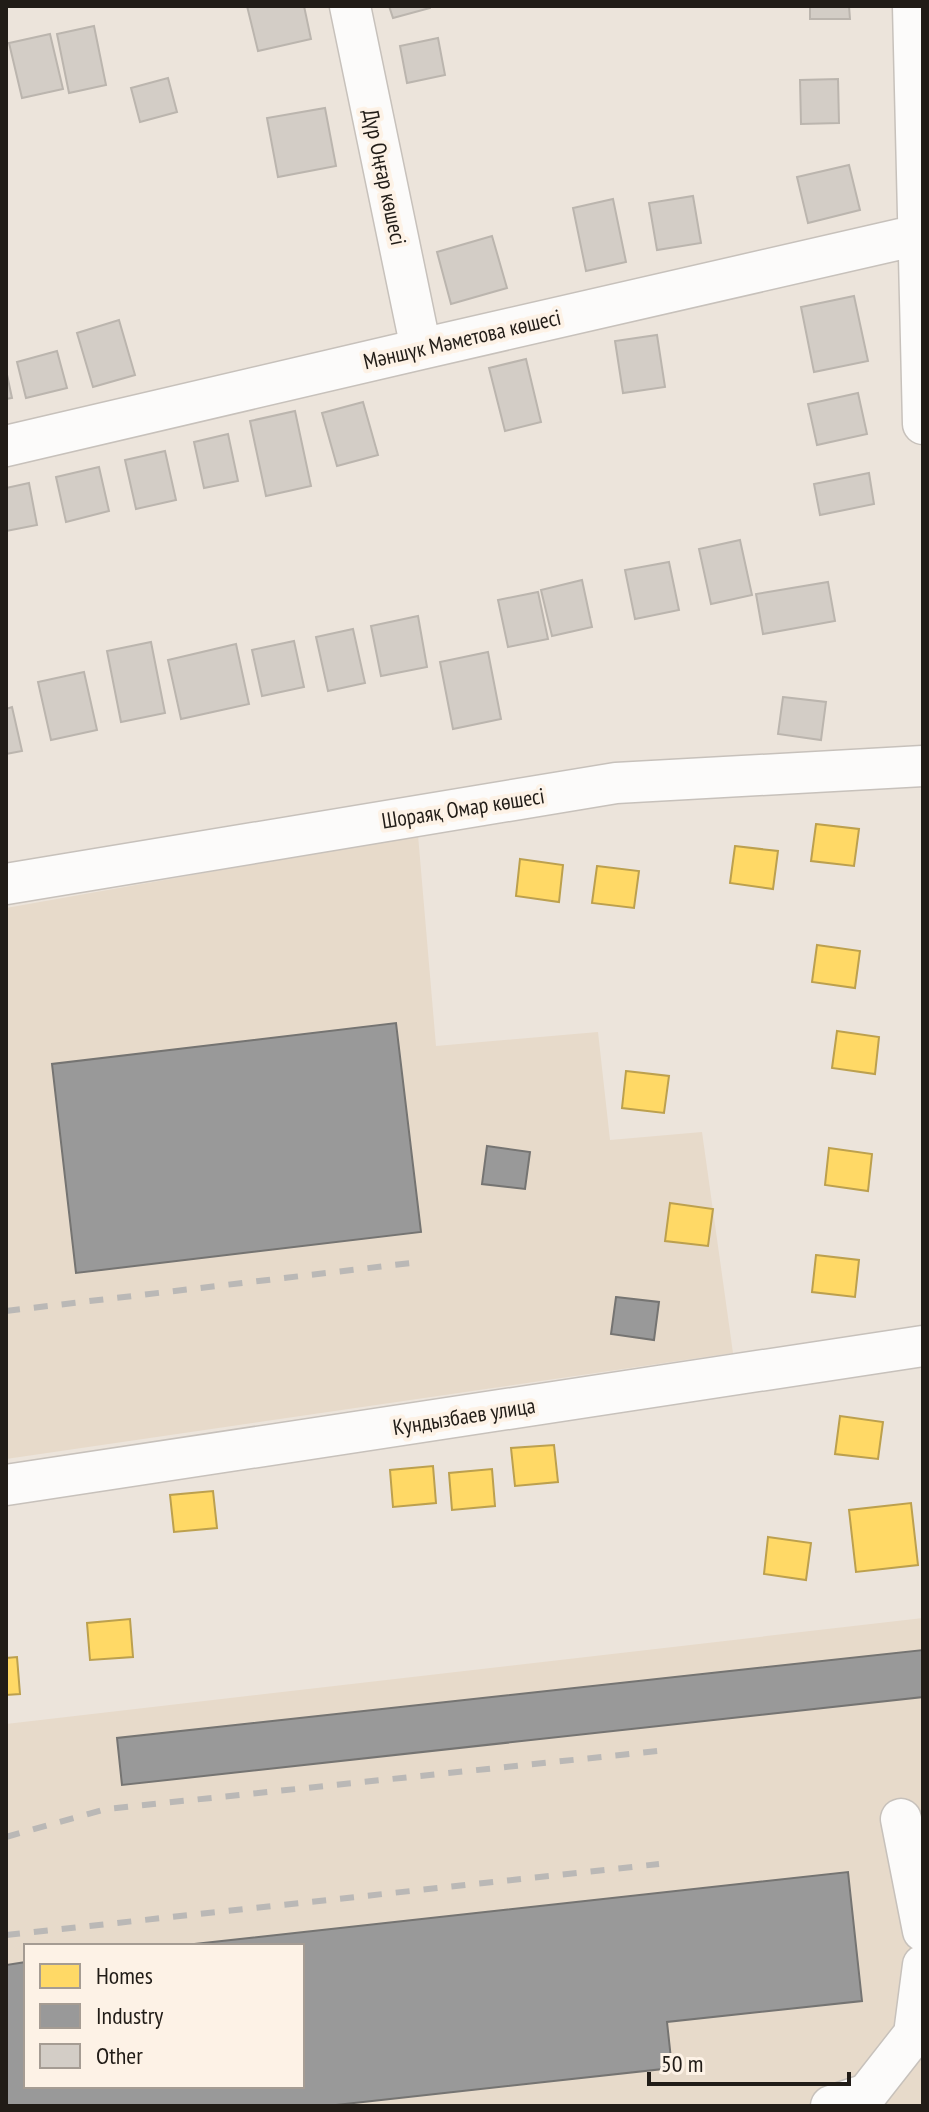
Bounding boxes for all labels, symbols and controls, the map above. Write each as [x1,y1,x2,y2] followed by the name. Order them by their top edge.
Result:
[357,106,413,248] street label: Дүр Оңғар көшесі
[360,303,564,375] street label: Мәншүк Мәметова көшесі
[380,781,546,835] street label: Шораяқ Омар көшесі
[391,1391,537,1441] street label: Кундызбаев улица
[24,1944,304,2088] legend
[96,1960,153,1991] text: Homes
[96,2000,163,2031] text: Industry
[649,2036,849,2086] scale bar
[96,2040,143,2071] text: Other
[661,2048,703,2079] text: 50 m

